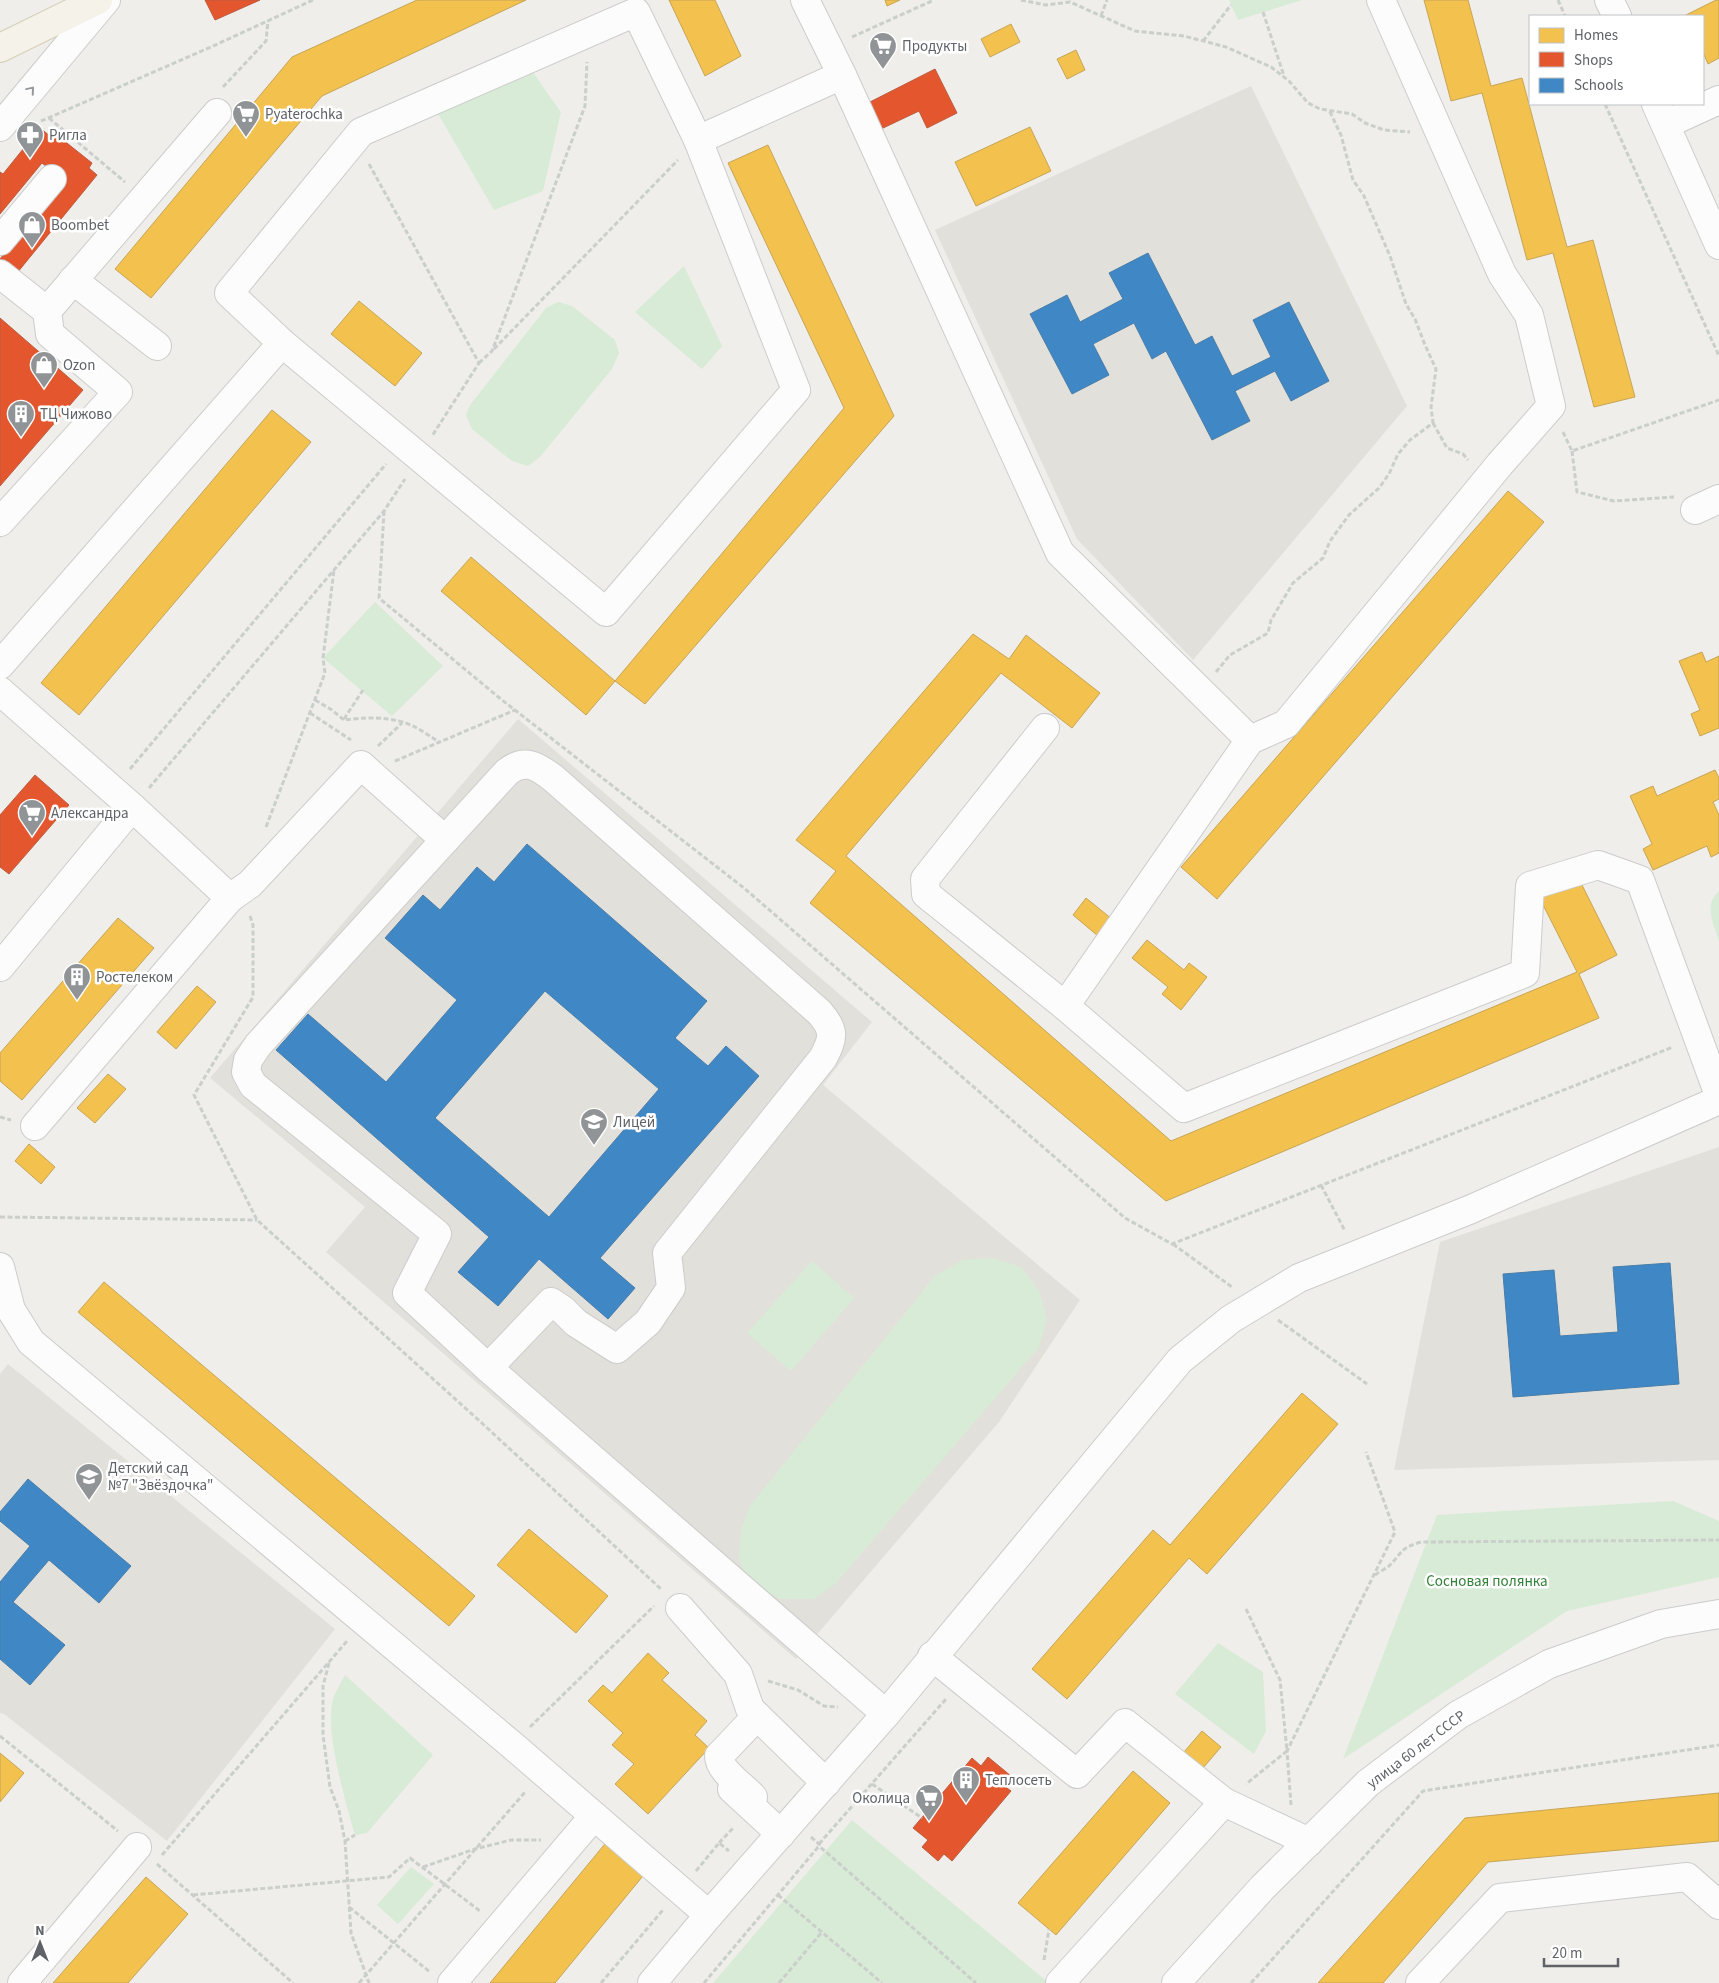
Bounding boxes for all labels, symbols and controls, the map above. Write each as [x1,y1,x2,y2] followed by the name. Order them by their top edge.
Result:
[1529,15,1704,105] legend
[1574,25,1618,46] text: Homes
[868,31,898,70] supermarket icon: Продукты
[902,36,967,57] place label: Продукты
[1574,50,1613,71] text: Shops
[1574,75,1623,96] text: Schools
[26,87,34,96] one-way arrow
[231,99,261,138] supermarket icon: Pyaterochka
[265,104,343,125] place label: Pyaterochka
[15,120,45,159] pharmacy icon: Ригла
[49,125,87,146] place label: Ригла
[17,210,47,249] shop icon: Boombet
[51,215,109,236] place label: Boombet
[29,350,59,389] shop icon: Ozon
[63,355,95,376] place label: Ozon
[6,399,36,438] building icon: ТЦ Чижово
[40,404,112,425] place label: ТЦ Чижово
[17,798,47,837] supermarket icon: Александра
[51,803,129,824] place label: Александра
[62,962,92,1001] building icon: Ростелеком
[96,967,173,988] place label: Ростелеком
[579,1107,609,1146] school or university icon: Лицей
[613,1112,655,1133] place label: Лицей
[108,1458,213,1496] place label: Детский сад №7 "Звёздочка"
[74,1462,104,1501] school or university icon: Детский сад №7 "Звёздочка"
[1426,1571,1548,1592] park label: Сосновая полянка
[1363,1705,1470,1794] street label: улица 60 лет СССР
[951,1765,981,1804] building icon: Теплосеть
[985,1770,1052,1791] place label: Теплосеть
[914,1783,944,1822] supermarket icon: Околица
[852,1788,910,1809] place label: Околица
[15,1918,65,1968] north arrow
[35,1921,45,1941] text: N
[1544,1936,1618,1968] scale bar
[1552,1943,1582,1964] text: 20 m

